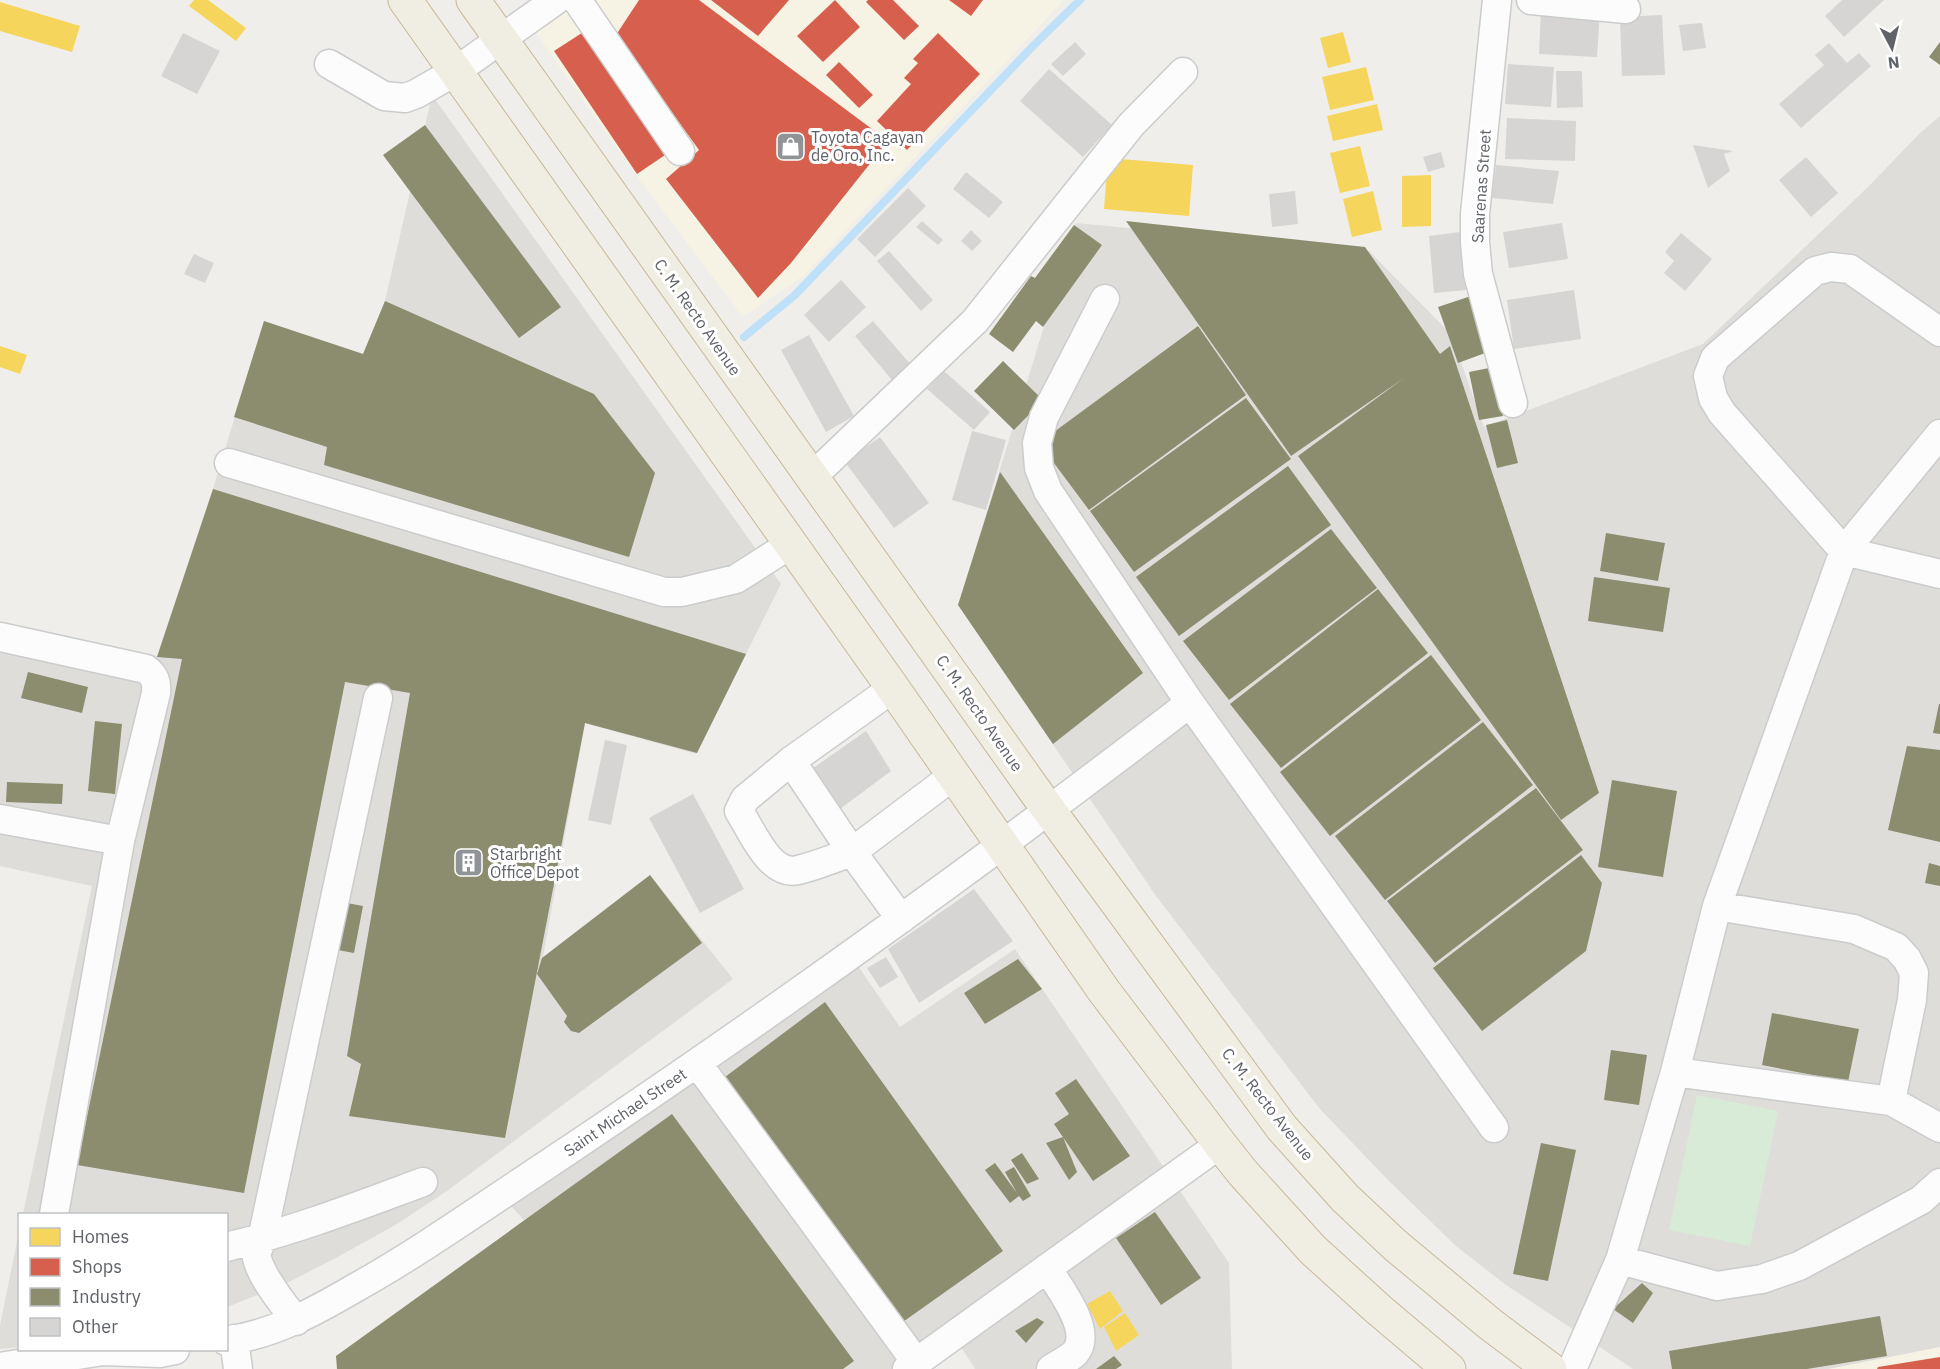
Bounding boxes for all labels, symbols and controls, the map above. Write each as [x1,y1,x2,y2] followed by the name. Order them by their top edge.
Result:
[1862,18,1922,78] north arrow
[1887,52,1901,74] text: N
[811,127,924,165] place label: Toyota Cagayan de Oro, Inc.
[1467,128,1495,244] street label: Saarenas Street
[774,130,806,162] shop icon: Toyota Cagayan de Oro, Inc.
[650,255,746,379] street label: C. M. Recto Avenue
[932,651,1028,775] street label: C. M. Recto Avenue
[490,844,579,882] place label: Starbright Office Depot
[453,847,485,879] building icon: Starbright Office Depot
[1218,1044,1318,1165] street label: C. M. Recto Avenue
[560,1064,690,1160] street label: Saint Michael Street
[18,1213,228,1351] legend
[72,1225,129,1248] text: Homes
[72,1255,122,1278] text: Shops
[72,1285,141,1308] text: Industry
[72,1315,118,1338] text: Other

